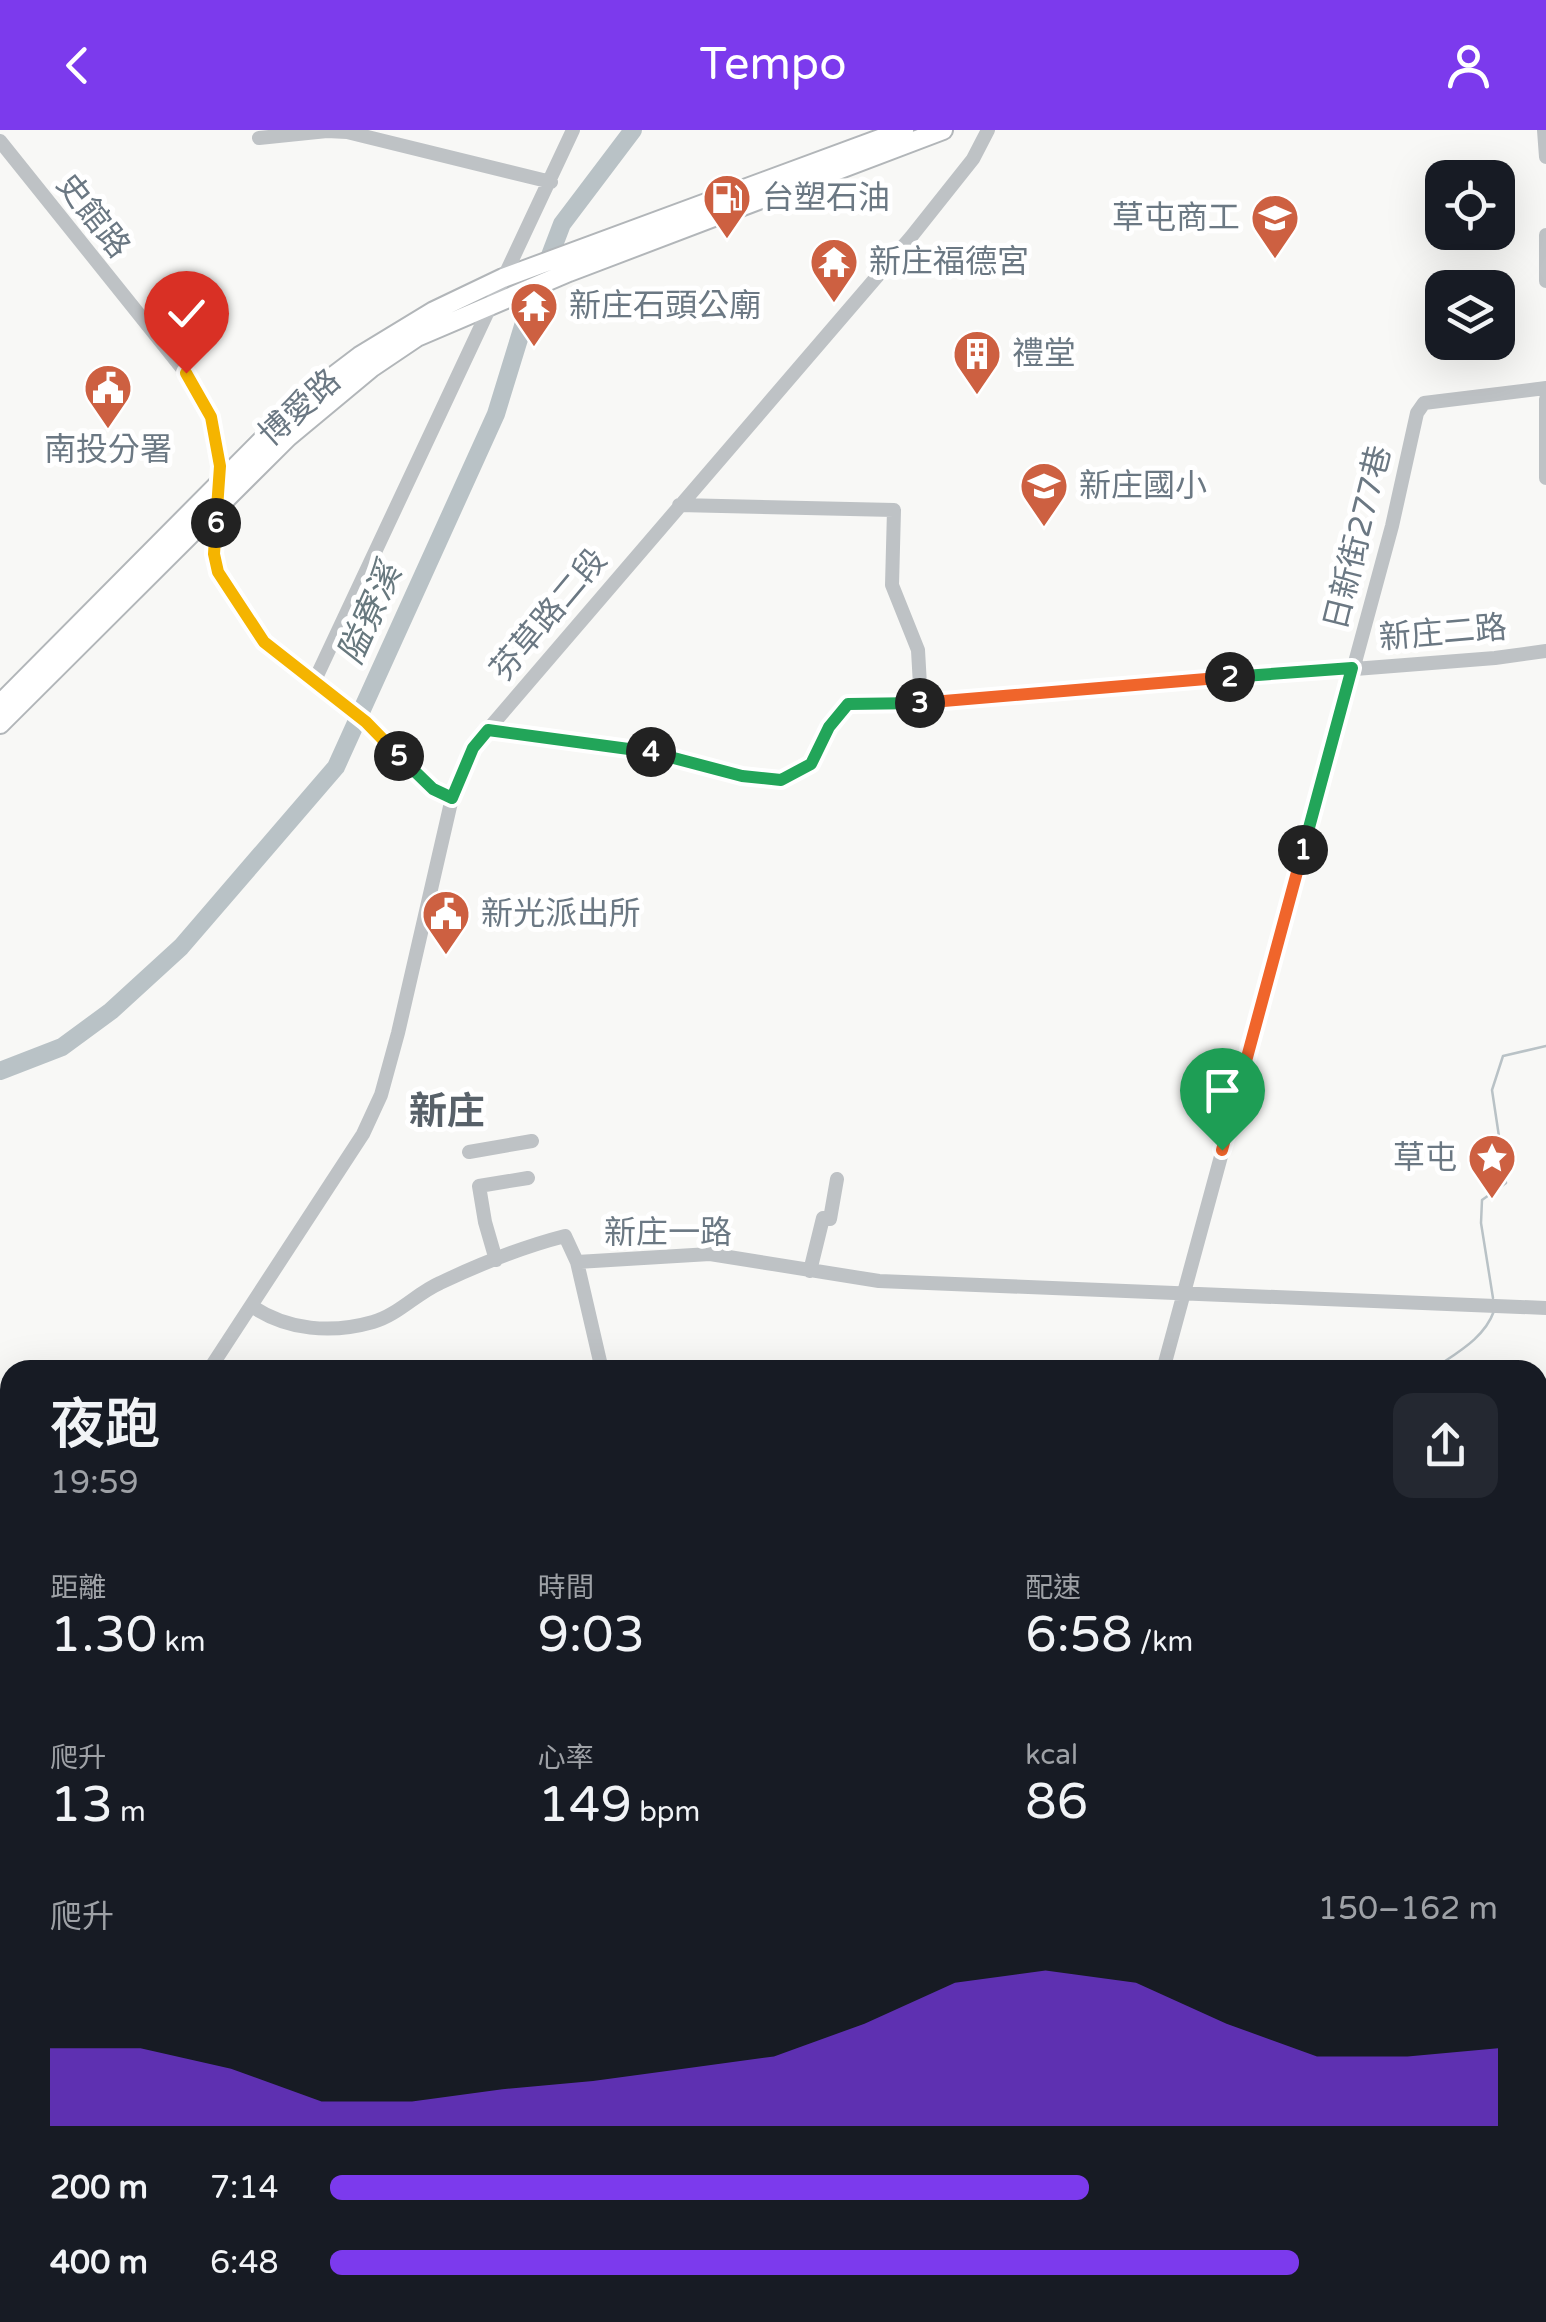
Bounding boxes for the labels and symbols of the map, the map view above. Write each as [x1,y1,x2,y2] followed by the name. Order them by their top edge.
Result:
[48,166,138,266] street label: 史館路
[701,172,753,240] fuel station icon: 台塑石油
[762,179,890,217] place label: 台塑石油
[1249,192,1301,260] school or university icon: 草屯商工
[1112,199,1240,237] place label: 草屯商工
[808,236,860,304] temple icon: 新庄福德宮
[869,243,1029,281] place label: 新庄福德宮
[144,271,229,374] pin
[508,280,560,348] temple icon: 新庄石頭公廟
[569,287,761,325] place label: 新庄石頭公廟
[951,328,1003,396] building icon: 禮堂
[1012,335,1076,373] place label: 禮堂
[82,362,134,430] public building icon: 南投分署
[252,362,348,454] street label: 博愛路
[44,431,172,469] place label: 南投分署
[1317,442,1399,634] street label: 日新街277巷
[1018,460,1070,528] school or university icon: 新庄國小
[1079,467,1207,505] place label: 新庄國小
[191,498,241,548] pin: 6
[483,541,615,689] street label: 芬草路二段
[329,553,413,671] water label: 隘寮溪
[1378,608,1508,658] street label: 新庄二路
[1205,652,1255,702] pin: 2
[895,678,945,728] pin: 3
[626,727,676,777] pin: 4
[374,731,424,781] pin: 5
[1278,825,1328,875] pin: 1
[420,888,472,956] public building icon: 新光派出所
[481,895,641,933] place label: 新光派出所
[1180,1048,1265,1151] pin
[409,1089,485,1135] district label: 新庄
[1466,1132,1518,1200] place icon: 草屯
[1393,1139,1457,1177] place label: 草屯
[604,1214,732,1252] street label: 新庄一路

